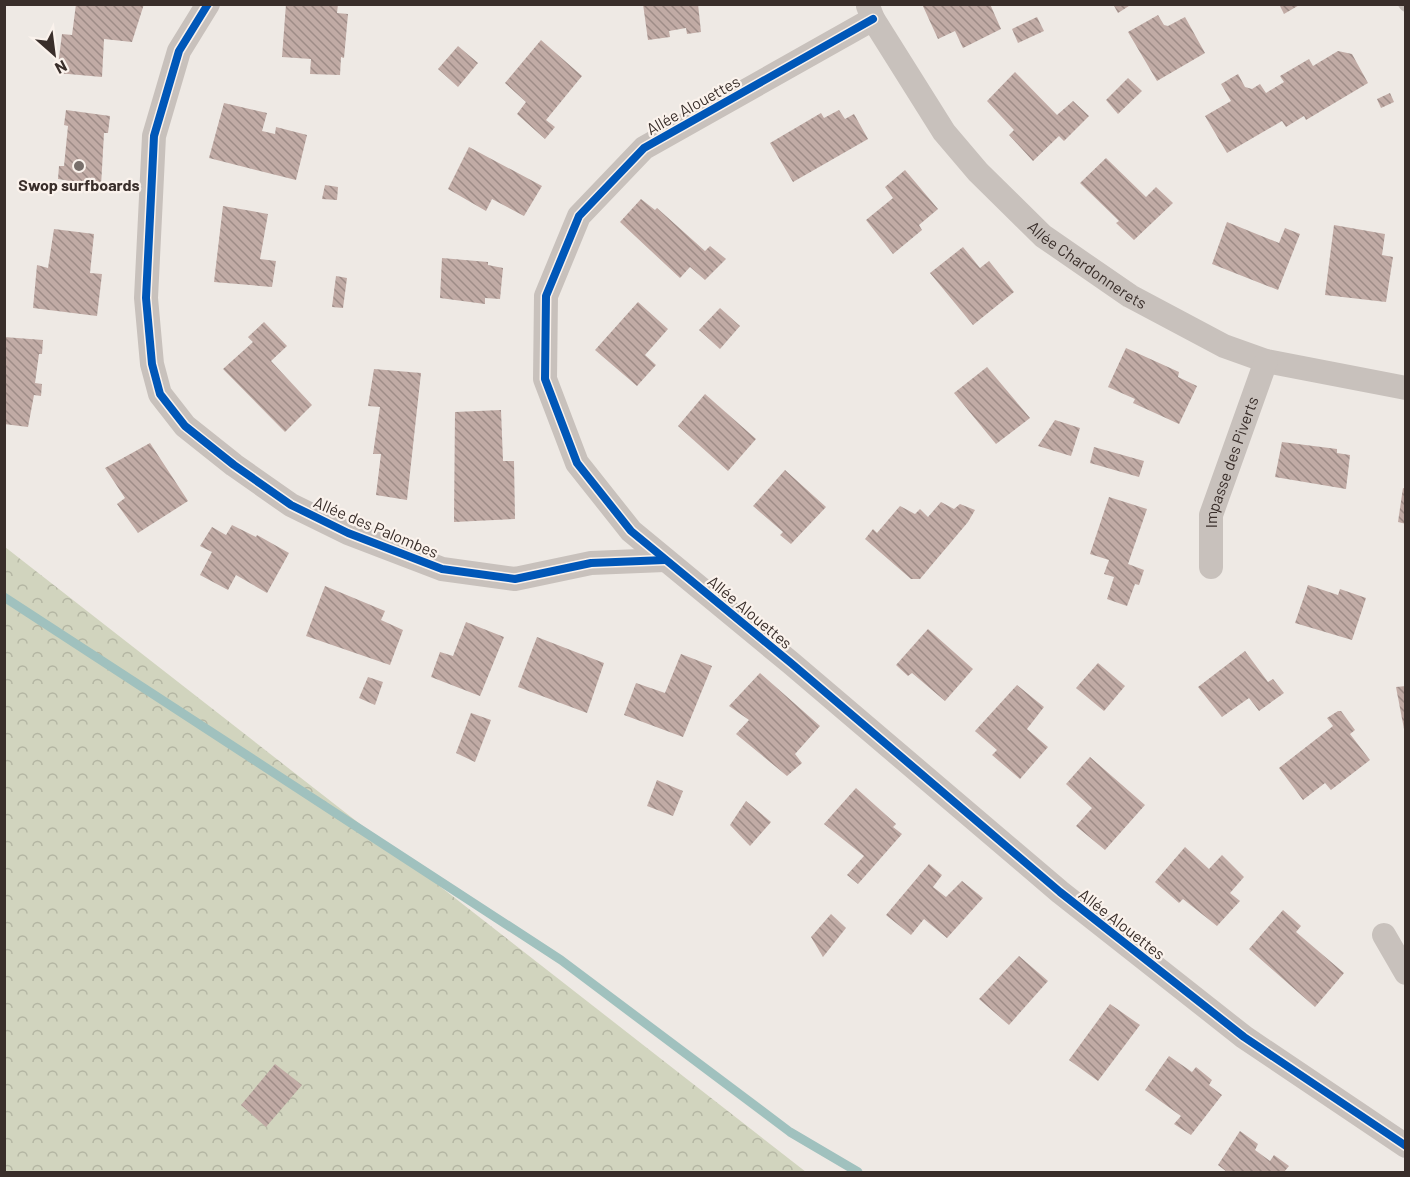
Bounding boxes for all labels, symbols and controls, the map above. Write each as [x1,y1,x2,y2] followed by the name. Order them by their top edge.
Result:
[24,24,84,84] north arrow
[52,57,70,79] text: N
[643,71,743,138] street label: Allée Alouettes
[72,159,86,173] marker: Swop surfboards
[18,175,140,194] place label: Swop surfboards
[1024,217,1150,312] street label: Allée Chardonnerets
[1201,394,1262,528] street label: Impasse des Piverts
[311,492,441,561] street label: Allée des Palombes
[704,571,796,652] street label: Allée Alouettes
[1076,884,1169,963] street label: Allée Alouettes

